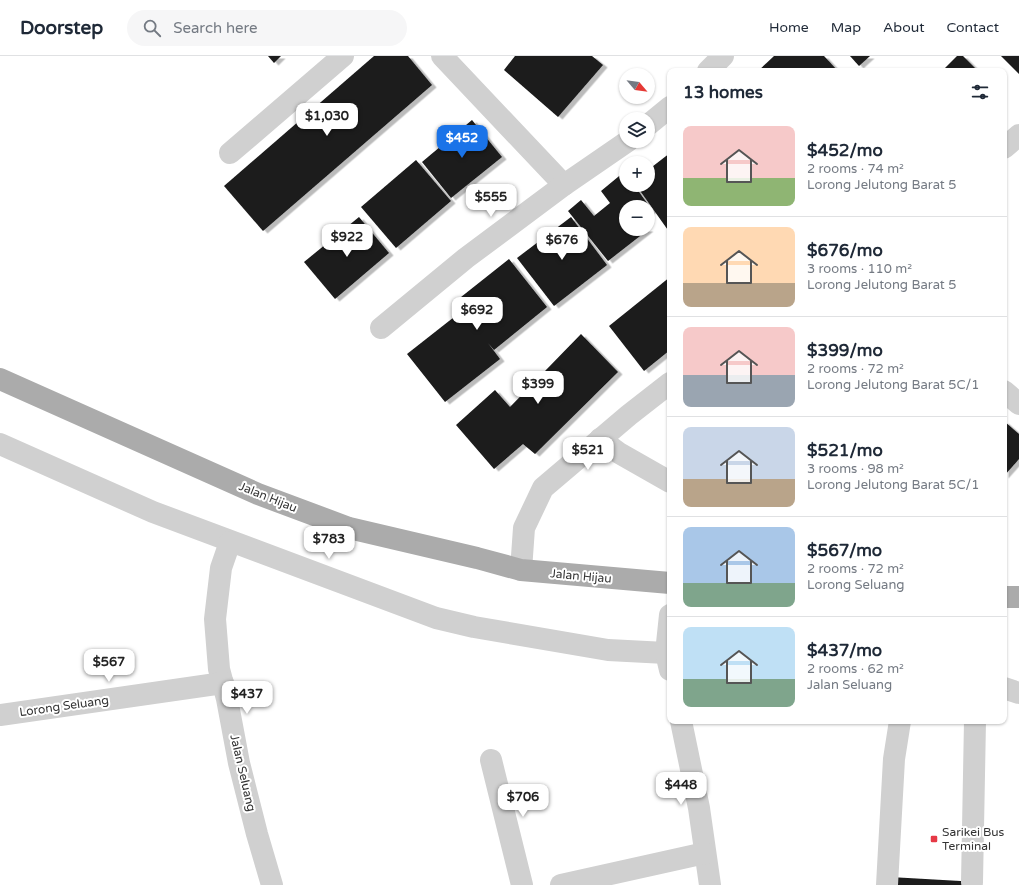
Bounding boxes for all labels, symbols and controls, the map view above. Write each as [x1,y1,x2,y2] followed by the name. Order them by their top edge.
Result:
[127,10,407,46] search box
[20,17,103,39] text: Doorstep
[141,17,163,39] icon: search
[173,19,258,37] text: Search here
[769,19,809,36] text: Home
[831,19,861,36] text: Map
[883,19,925,36] text: About
[947,19,999,36] text: Contact
[619,68,655,104] north arrow
[619,68,655,236] map controls
[969,81,991,103] icon: filters
[683,82,763,103] text: 13 homes
[294,103,360,137] pin: $1,030
[305,108,349,124] text: $1,030
[619,112,655,148] button: layers
[438,125,486,159] pin: $452
[446,130,478,146] text: $452
[807,140,883,161] text: $452/mo
[715,142,763,190] icon: home
[619,156,655,192] button: +
[807,161,904,177] text: 2 rooms · 74 m²
[807,177,956,193] text: Lorong Jelutong Barat 5
[467,184,515,218] pin: $555
[475,189,507,205] text: $555
[619,200,655,236] button: −
[323,224,371,258] pin: $922
[538,227,586,261] pin: $676
[331,229,363,245] text: $922
[546,232,578,248] text: $676
[807,240,883,261] text: $676/mo
[715,243,763,291] icon: home
[807,261,912,277] text: 3 rooms · 110 m²
[807,277,956,293] text: Lorong Jelutong Barat 5
[453,297,501,331] pin: $692
[461,302,493,318] text: $692
[807,340,883,361] text: $399/mo
[715,343,763,391] icon: home
[807,361,904,377] text: 2 rooms · 72 m²
[514,371,562,405] pin: $399
[522,376,554,392] text: $399
[807,377,979,393] text: Lorong Jelutong Barat 5C/1
[564,437,612,471] pin: $521
[807,440,883,461] text: $521/mo
[572,442,604,458] text: $521
[715,443,763,491] icon: home
[807,461,904,477] text: 3 rooms · 98 m²
[807,477,979,493] text: Lorong Jelutong Barat 5C/1
[237,479,299,515] street label: Jalan Hijau
[305,526,353,560] pin: $783
[313,531,345,547] text: $783
[807,540,882,561] text: $567/mo
[715,543,763,591] icon: home
[807,561,904,577] text: 2 rooms · 72 m²
[550,566,612,586] street label: Jalan Hijau
[807,577,905,593] text: Lorong Seluang
[807,640,882,661] text: $437/mo
[715,643,763,691] icon: home
[85,649,133,683] pin: $567
[93,654,125,670] text: $567
[807,661,904,677] text: 2 rooms · 62 m²
[807,677,892,693] text: Jalan Seluang
[223,681,271,715] pin: $437
[231,686,263,702] text: $437
[18,693,110,719] street label: Lorong Seluang
[227,733,259,813] street label: Jalan Seluang
[657,772,705,806] pin: $448
[665,777,697,793] text: $448
[499,784,547,818] pin: $706
[507,789,539,805] text: $706
[942,825,1005,853] place label: Sarikei Bus Terminal
[929,834,939,844] marker: Sarikei Bus Terminal

